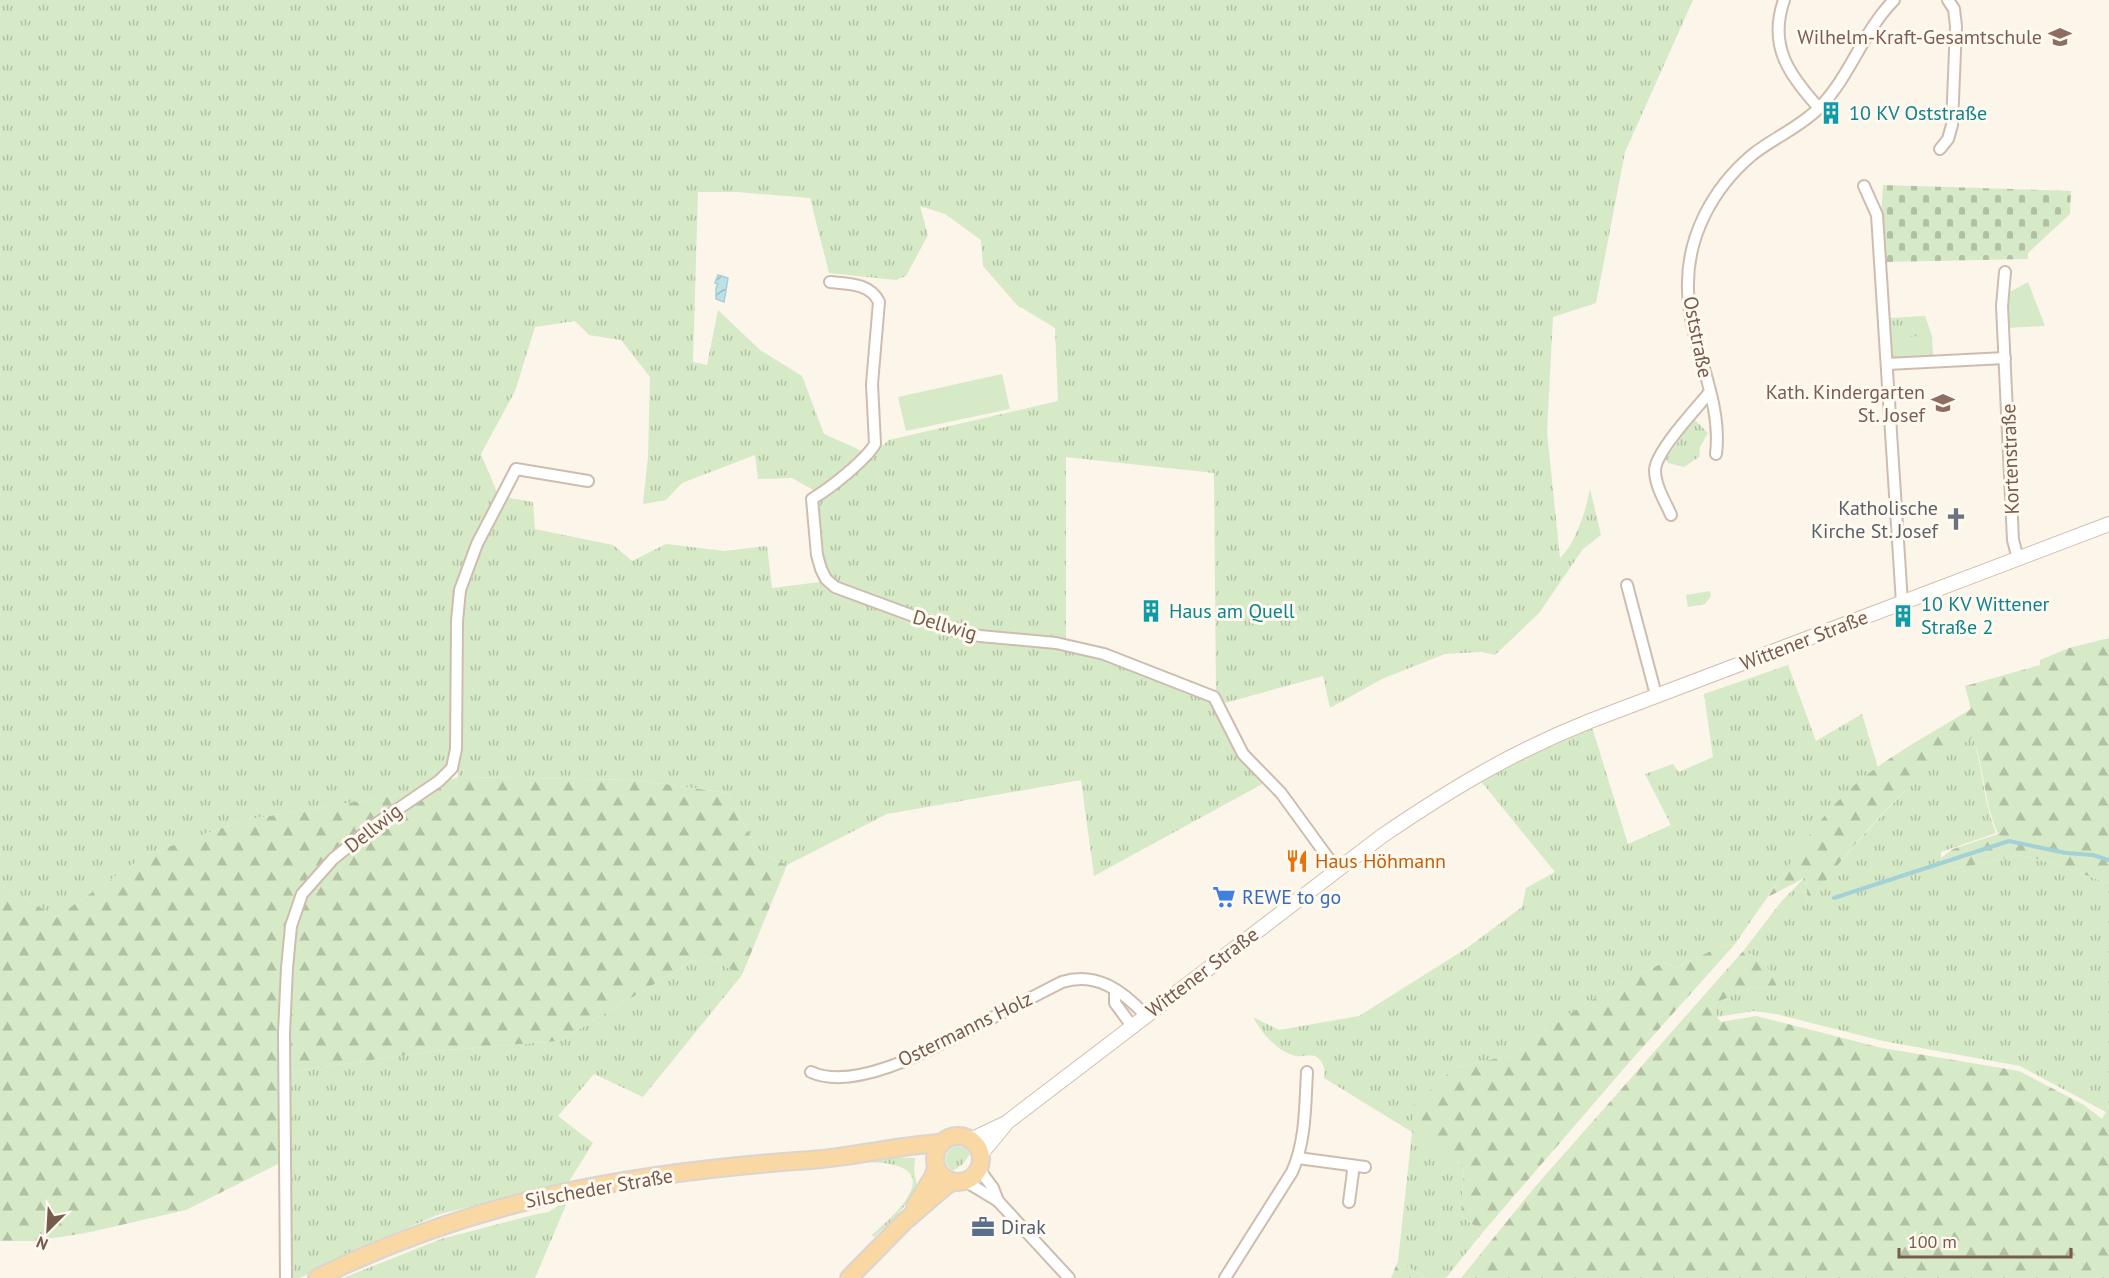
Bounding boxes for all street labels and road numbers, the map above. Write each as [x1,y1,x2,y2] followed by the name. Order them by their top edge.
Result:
[1677,294,1719,380] street label: Oststraße
[1995,403,2025,515] street label: Kortenstraße
[910,603,980,647] street label: Dellwig
[1736,604,1872,676] street label: Wittener Straße
[339,798,407,858] street label: Dellwig
[1140,921,1264,1023] street label: Wittener Straße
[894,985,1036,1073] street label: Ostermanns Holz
[523,1162,675,1214] street label: Silscheder Straße

